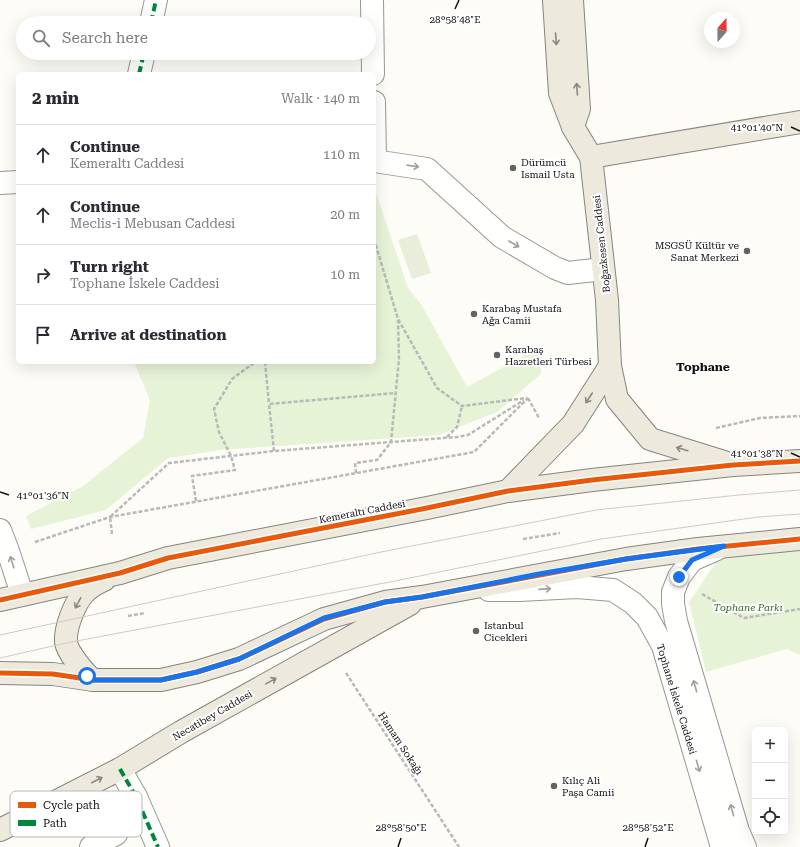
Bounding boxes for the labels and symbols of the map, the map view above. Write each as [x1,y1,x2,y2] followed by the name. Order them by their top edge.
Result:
[704,12,740,48] north arrow
[429,14,481,25] text: 28°58'48"E
[553,32,560,45] one-way arrow
[574,83,581,96] one-way arrow
[731,122,783,133] text: 41°01'40"N
[521,157,575,180] place label: Dürümcü Ismail Usta
[406,162,419,170] one-way arrow
[508,163,518,173] marker: Dürümcü Ismail Usta
[591,195,612,293] street label: Boğazkesen Caddesi
[655,240,740,263] place label: MSGSÜ Kültür ve Sanat Merkezi
[508,241,520,249] one-way arrow
[742,246,752,256] marker: MSGSÜ Kültür ve Sanat Merkezi
[482,303,562,326] place label: Karabaş Mustafa Ağa Camii
[469,309,479,319] marker: Karabaş Mustafa Ağa Camii
[505,344,592,367] place label: Karabaş Hazretleri Türbesi
[492,350,502,360] marker: Karabaş Hazretleri Türbesi
[676,360,730,374] district label: Tophane
[585,393,593,404] one-way arrow
[676,445,689,452] one-way arrow
[731,448,783,459] text: 41°01'38"N
[17,490,69,501] text: 41°01'36"N
[318,498,406,525] street label: Kemeraltı Caddesi
[8,555,15,568] one-way arrow
[670,568,688,586] route end
[538,585,551,593] one-way arrow
[74,596,82,608] one-way arrow
[713,602,783,613] park label: Tophane Parkı
[484,620,527,643] place label: Istanbul Cicekleri
[471,626,481,636] marker: Istanbul Cicekleri
[654,643,699,756] street label: Tophane İskele Caddesi
[78,667,96,685] route start
[264,677,276,685] one-way arrow
[691,679,698,692] one-way arrow
[170,688,254,743] street label: Necatibey Caddesi
[376,710,425,777] street label: Hamam Sokağı
[695,759,702,772] one-way arrow
[562,775,614,798] place label: Kılıç Ali Paşa Camii
[91,776,103,784] one-way arrow
[549,781,559,791] marker: Kılıç Ali Paşa Camii
[10,791,142,837] legend
[43,799,100,812] text: Cycle path
[728,804,735,817] one-way arrow
[43,817,67,830] text: Path
[375,822,427,833] text: 28°58'50"E
[622,822,674,833] text: 28°58'52"E

